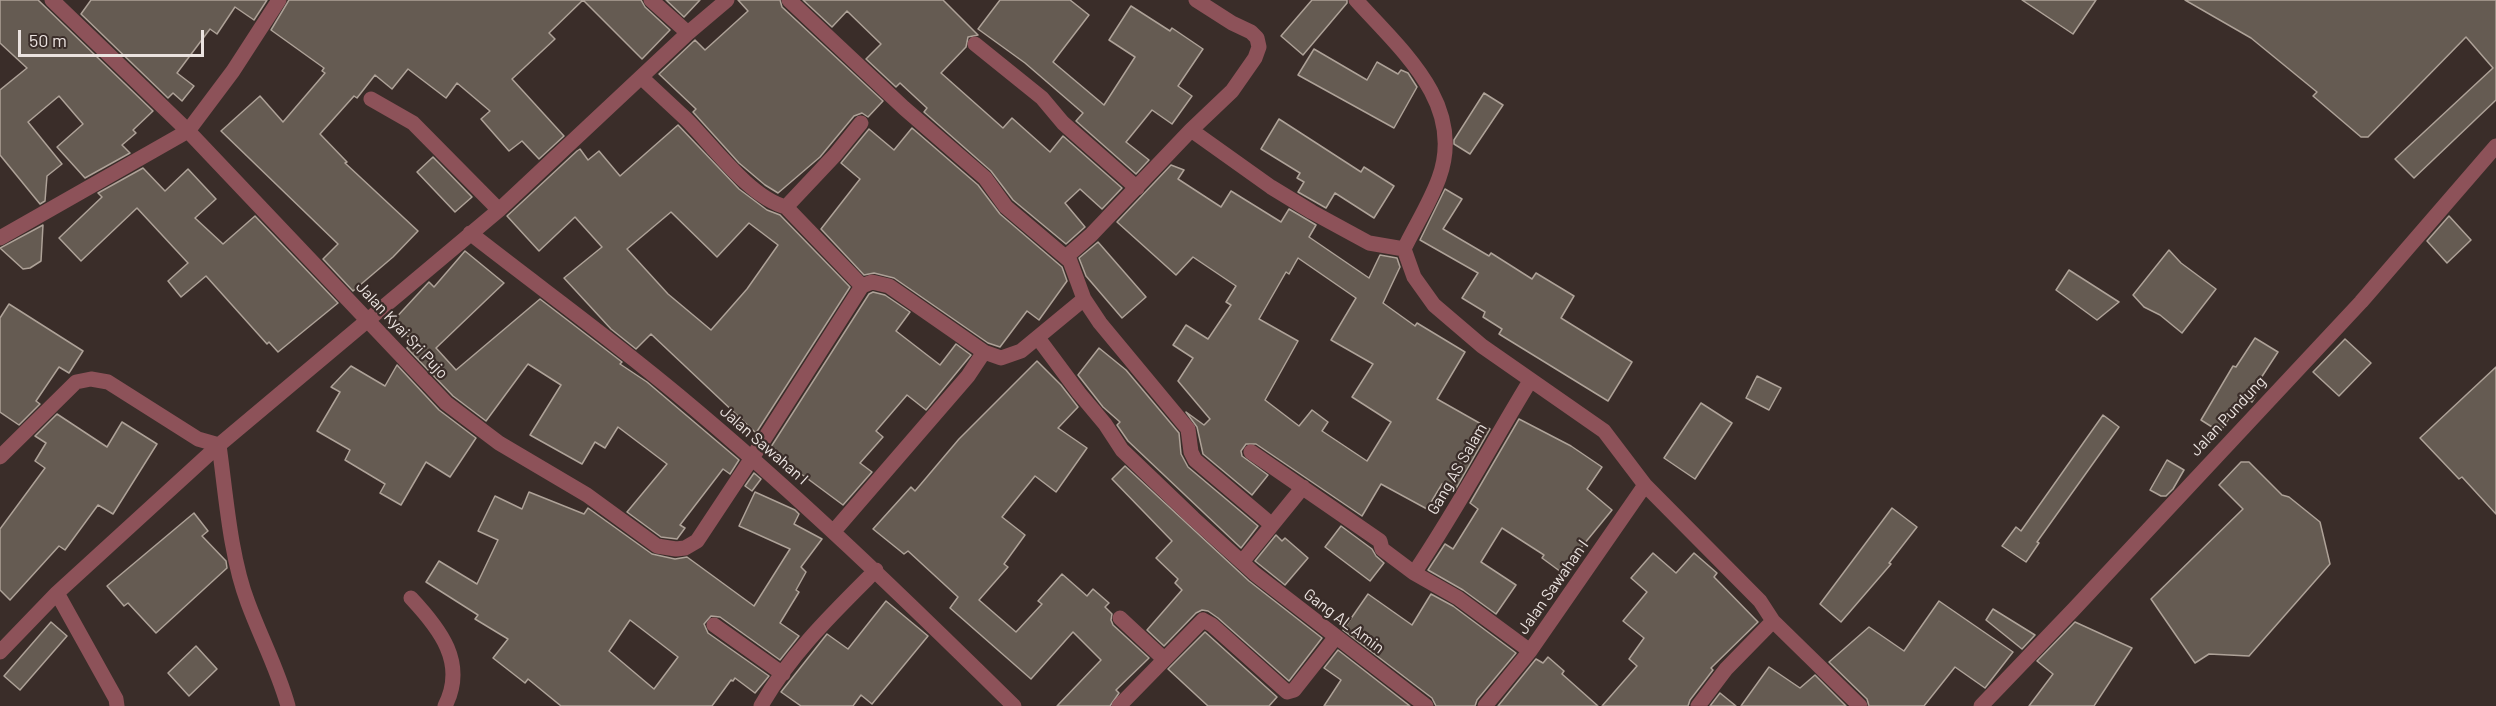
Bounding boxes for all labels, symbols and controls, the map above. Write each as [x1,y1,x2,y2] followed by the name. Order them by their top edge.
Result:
[21,18,207,56] scale bar
[29,29,67,51] text: 50 m
[352,277,452,383] street label: Jalan Kyai Sri Pujo
[2186,372,2270,460] street label: Jalan Pundung
[716,401,812,489] street label: Jalan Sawahan I
[1423,420,1491,518] street label: Gang AS Salam
[1513,536,1593,638] street label: Jalan Sawahan I
[1300,584,1388,658] street label: Gang AL Amin

